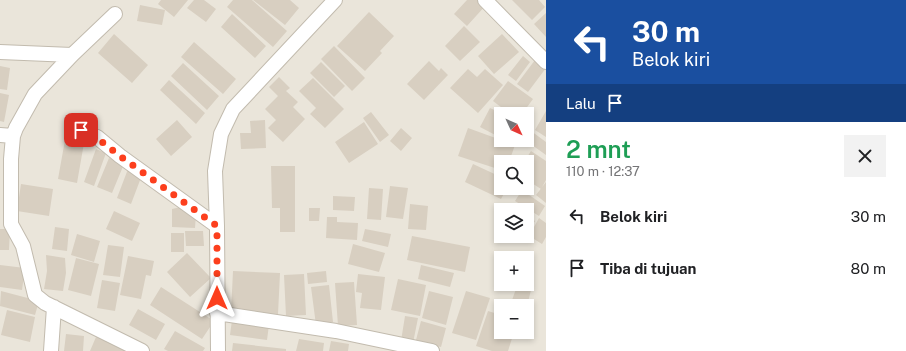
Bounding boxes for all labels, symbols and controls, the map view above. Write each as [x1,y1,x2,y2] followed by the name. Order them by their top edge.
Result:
[632,15,700,48] text: 30 m
[566,16,618,68] icon: left
[632,49,710,70] text: Belok kiri
[604,92,626,114] icon: arrive
[566,95,596,112] text: Lalu
[494,107,534,147] north arrow
[494,107,534,339] map controls
[64,113,98,147] pin
[70,119,92,141] icon: arrive
[566,135,631,163] text: 2 mnt
[844,135,886,177] button: close
[494,155,534,195] button: search
[566,164,640,179] text: 110 m · 12:37
[494,203,534,243] button: layers
[566,205,588,227] icon: left
[600,208,667,225] text: Belok kiri
[851,208,886,225] text: 30 m
[494,251,534,291] button: +
[566,257,588,279] icon: arrive
[600,260,696,277] text: Tiba di tujuan
[851,260,886,277] text: 80 m
[196,277,238,319] position arrow
[494,299,534,339] button: −

